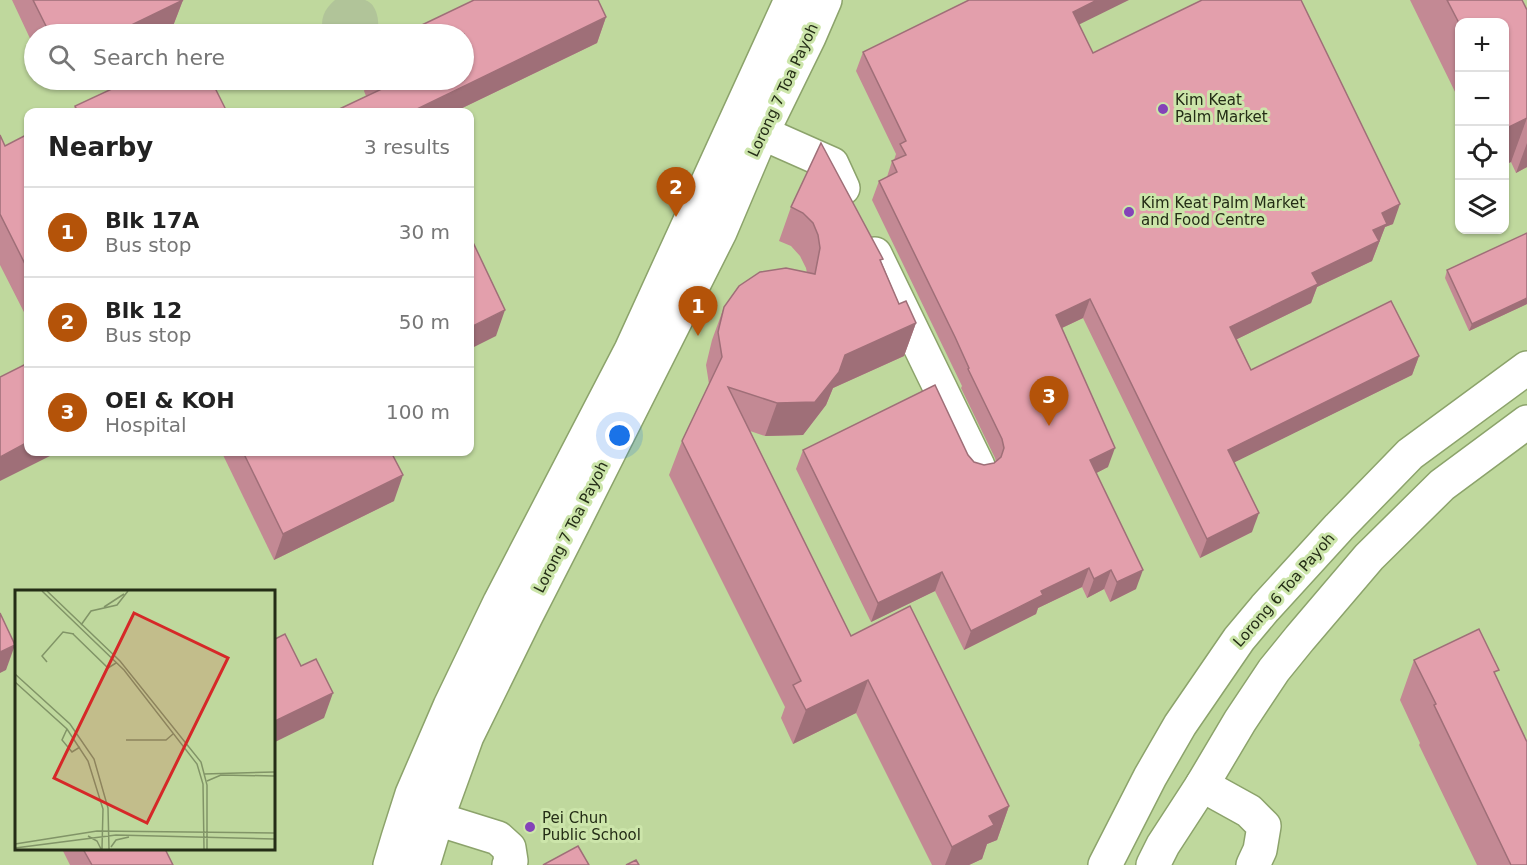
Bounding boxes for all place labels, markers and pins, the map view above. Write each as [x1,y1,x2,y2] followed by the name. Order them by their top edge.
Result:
[1175,91,1268,126] place label: Kim Keat Palm Market
[1156,102,1170,116] marker: Kim Keat Palm Market
[656,168,696,217] pin: 2
[1141,194,1305,229] place label: Kim Keat Palm Market and Food Centre
[1122,205,1136,219] marker: Kim Keat Palm Market and Food Centre
[678,286,718,336] pin: 1
[1030,376,1068,426] pin: 3
[542,809,641,844] place label: Pei Chun Public School
[523,820,537,834] marker: Pei Chun Public School

